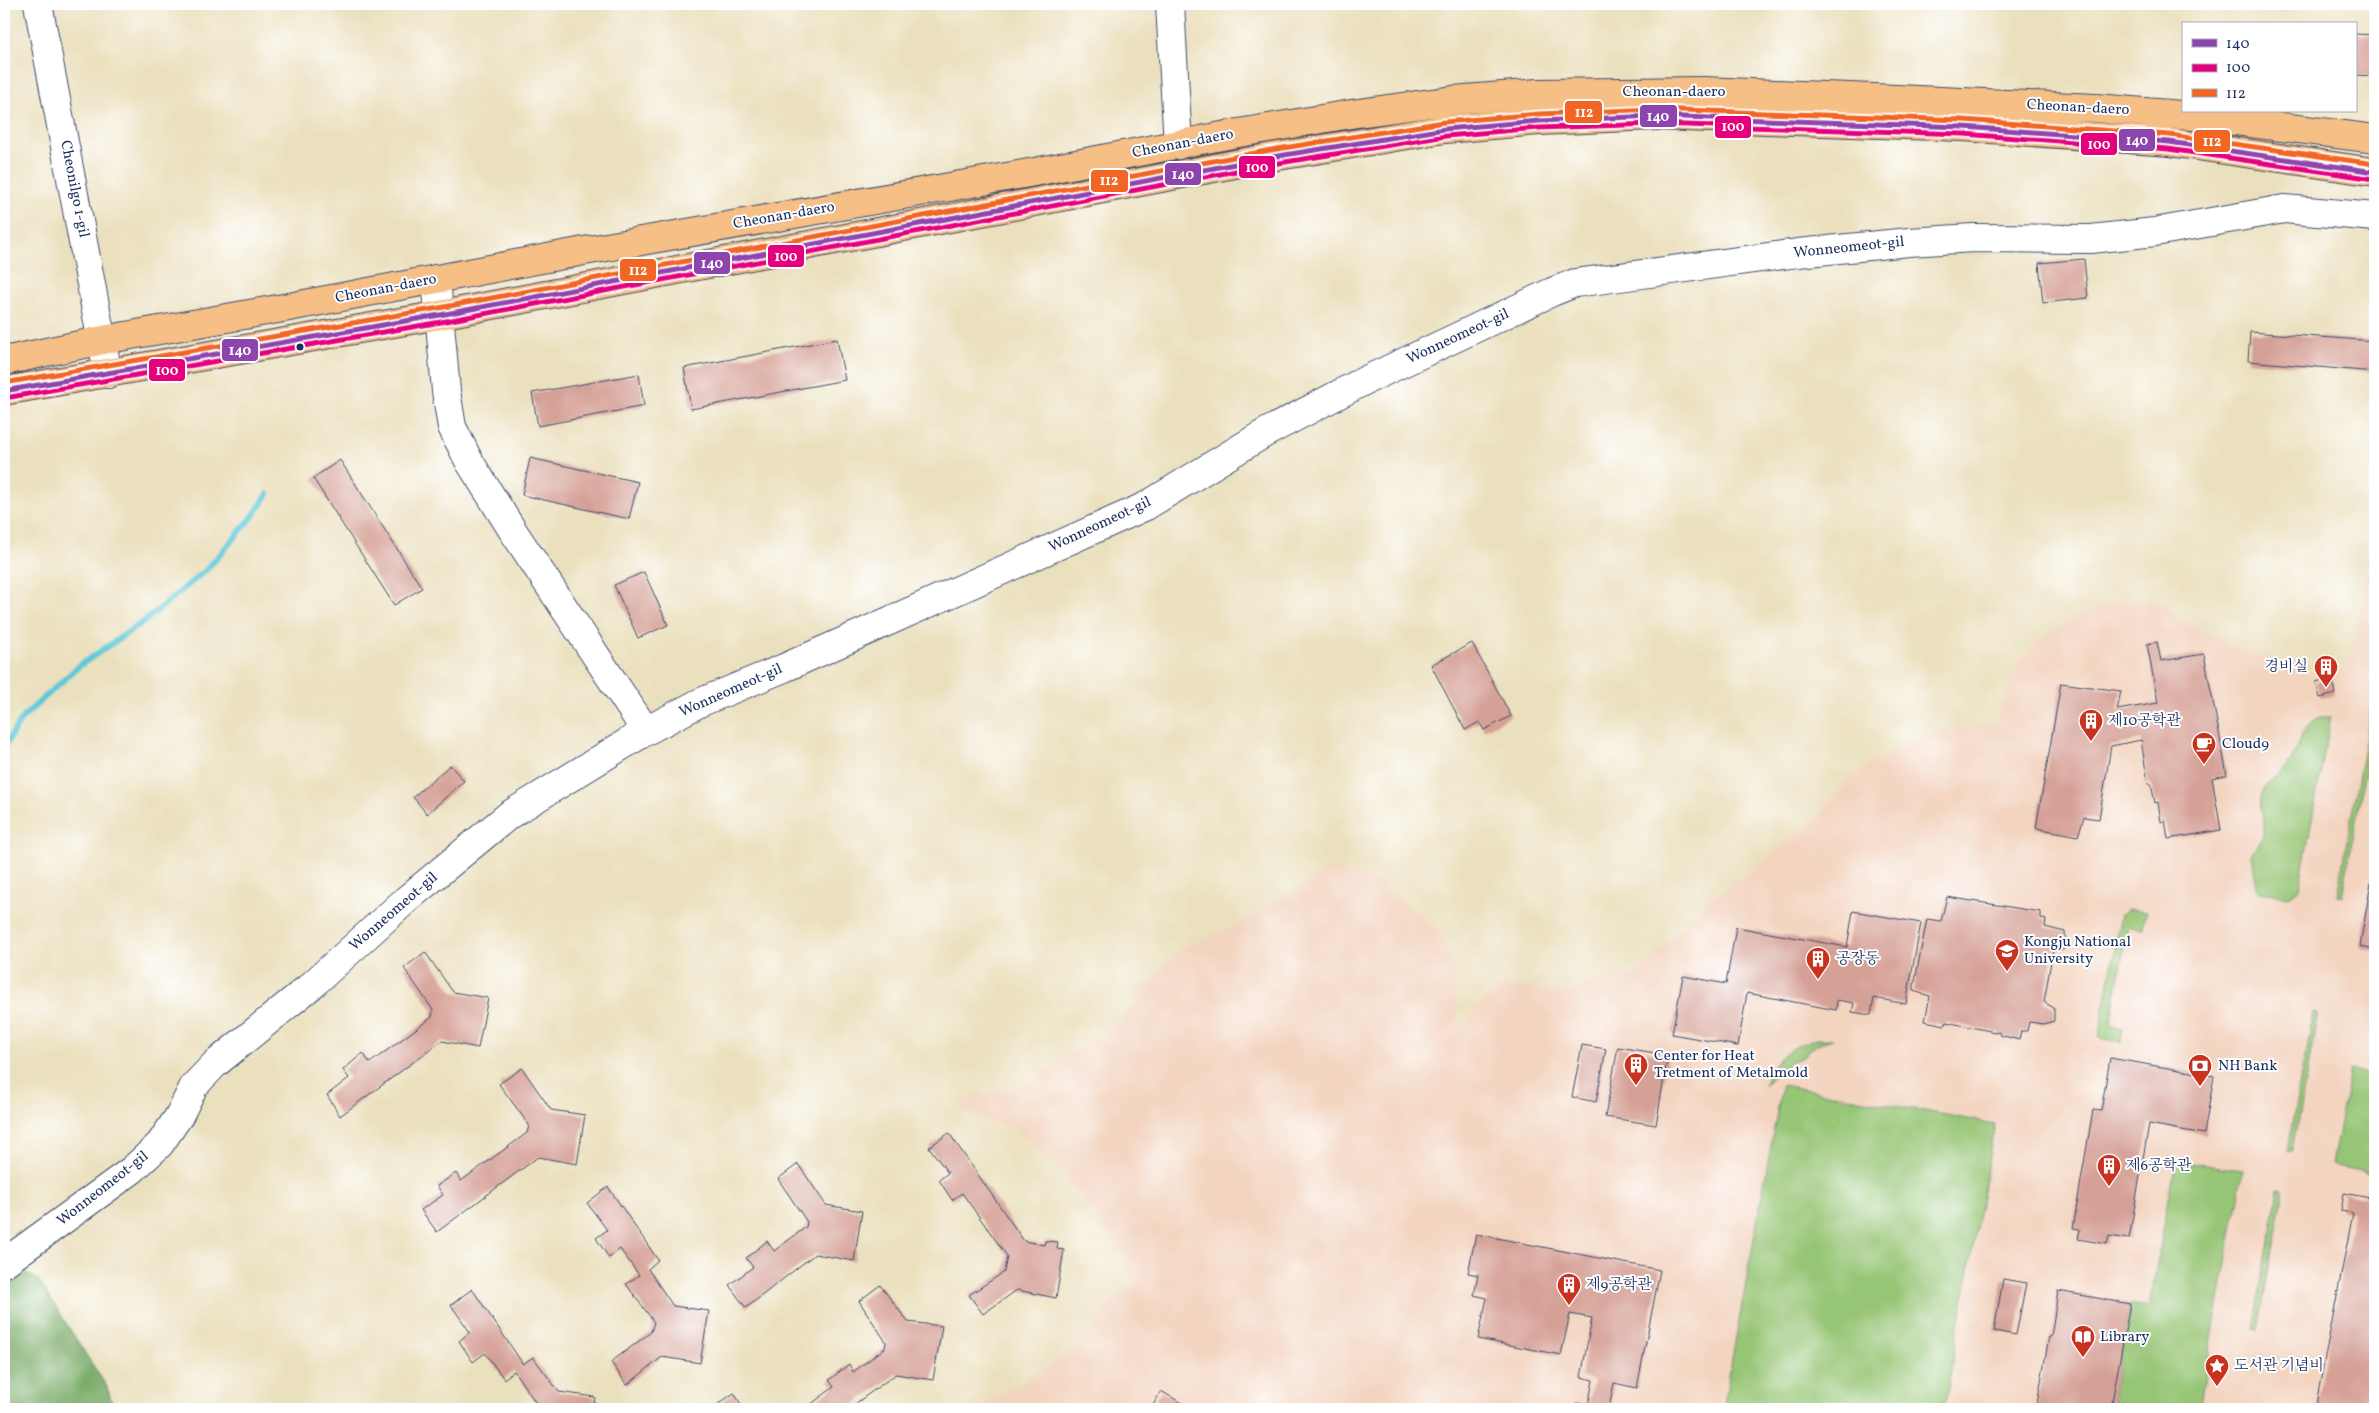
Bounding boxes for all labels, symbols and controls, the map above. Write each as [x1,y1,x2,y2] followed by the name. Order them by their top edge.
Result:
[2182,22,2356,112] legend
[2226,34,2250,55] text: 140
[2226,58,2250,79] text: 100
[1623,82,1725,103] street label: Cheonan-daero
[2226,84,2246,105] text: 112
[2026,95,2130,121] street label: Cheonan-daero
[1564,100,1603,124] line badge: 112
[1575,104,1593,123] text: 112
[1639,104,1678,128] line badge: 140
[1647,108,1670,127] text: 140
[1714,115,1752,139] line badge: 100
[1721,118,1745,137] text: 100
[1131,124,1235,164] street label: Cheonan-daero
[2118,128,2156,152] line badge: 140
[2193,129,2231,153] line badge: 112
[2080,132,2118,156] line badge: 100
[2126,132,2149,151] text: 140
[2203,133,2221,152] text: 112
[2087,136,2111,155] text: 100
[54,139,94,239] street label: Cheonilgo 1-gil
[1238,155,1276,179] line badge: 100
[1245,159,1269,178] text: 100
[1164,162,1202,186] line badge: 140
[1172,166,1195,185] text: 140
[1090,169,1129,193] line badge: 112
[1100,172,1118,191] text: 112
[732,197,836,235] street label: Cheonan-daero
[1793,232,1905,264] street label: Wonneomeot-gil
[767,244,805,268] line badge: 100
[774,248,798,267] text: 100
[693,251,731,275] line badge: 140
[701,255,724,274] text: 140
[619,258,657,282] line badge: 112
[629,262,647,281] text: 112
[334,269,438,309] street label: Cheonan-daero
[1403,304,1513,370] street label: Wonneomeot-gil
[221,338,259,362] line badge: 140
[229,342,252,361] text: 140
[295,342,305,352] unlabelled marker
[148,358,186,382] line badge: 100
[155,362,179,381] text: 100
[1045,492,1155,558] street label: Wonneomeot-gil
[2313,654,2339,688] building icon: 경비실
[2265,657,2308,678] place label: 경비실
[676,659,786,723] street label: Wonneomeot-gil
[2078,708,2104,742] building icon: 제10공학관
[2108,711,2181,732] place label: 제10공학관
[2191,731,2217,765] cafe icon: Cloud9
[2222,734,2269,755] place label: Cloud9
[345,868,443,956] street label: Wonneomeot-gil
[2024,932,2131,970] place label: Kongju National University
[1994,938,2020,972] school or university icon: Kongju National University
[1805,946,1831,980] building icon: 공장동
[1836,949,1880,970] place label: 공장동
[1654,1046,1808,1084] place label: Center for Heat Tretment of Metalmold
[1623,1052,1649,1086] building icon: Center for Heat Tretment of Metalmold
[2187,1053,2213,1087] bank icon: NH Bank
[2218,1056,2277,1077] place label: NH Bank
[53,1147,153,1231] street label: Wonneomeot-gil
[2096,1153,2122,1187] building icon: 제6공학관
[2126,1156,2192,1177] place label: 제6공학관
[1556,1272,1582,1306] building icon: 제9공학관
[1586,1275,1652,1296] place label: 제9공학관
[2070,1324,2096,1358] library icon: Library
[2100,1327,2149,1348] place label: Library
[2204,1353,2230,1387] place icon: 도서관 기념비
[2234,1356,2324,1377] place label: 도서관 기념비

